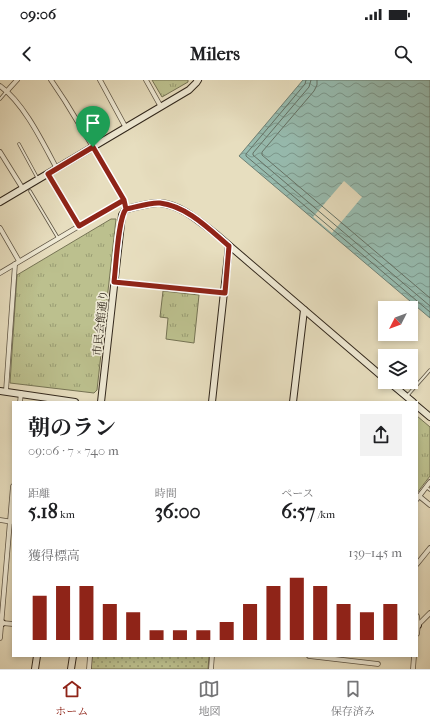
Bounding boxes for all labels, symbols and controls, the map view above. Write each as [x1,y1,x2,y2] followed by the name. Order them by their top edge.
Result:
[20,5,56,23] text: 09:06
[16,43,38,65] icon: back
[392,43,414,65] icon: search
[190,44,240,65] text: Milers
[76,106,110,147] pin
[82,112,104,134] icon: arrive
[91,290,110,357] street label: 市民会館通り
[378,301,418,341] north arrow
[378,301,418,389] map controls
[378,349,418,389] button: layers
[360,414,402,456] button: share
[28,415,116,441] text: 朝のラン
[28,443,119,458] text: 09:06 · 7 × 740 m
[28,487,50,500] text: 距離
[155,487,177,500] text: 時間
[281,487,314,500] text: ペース
[28,500,58,523] text: 5.18
[155,500,201,523] text: 36:00
[281,500,315,523] text: 6:57
[58,508,75,521] text: km
[315,508,335,521] text: /km
[348,545,402,560] text: 139–145 m
[28,548,80,563] text: 獲得標高
[55,678,88,718] tab: ホーム
[198,678,220,718] tab: 地図
[331,678,375,718] tab: 保存済み

